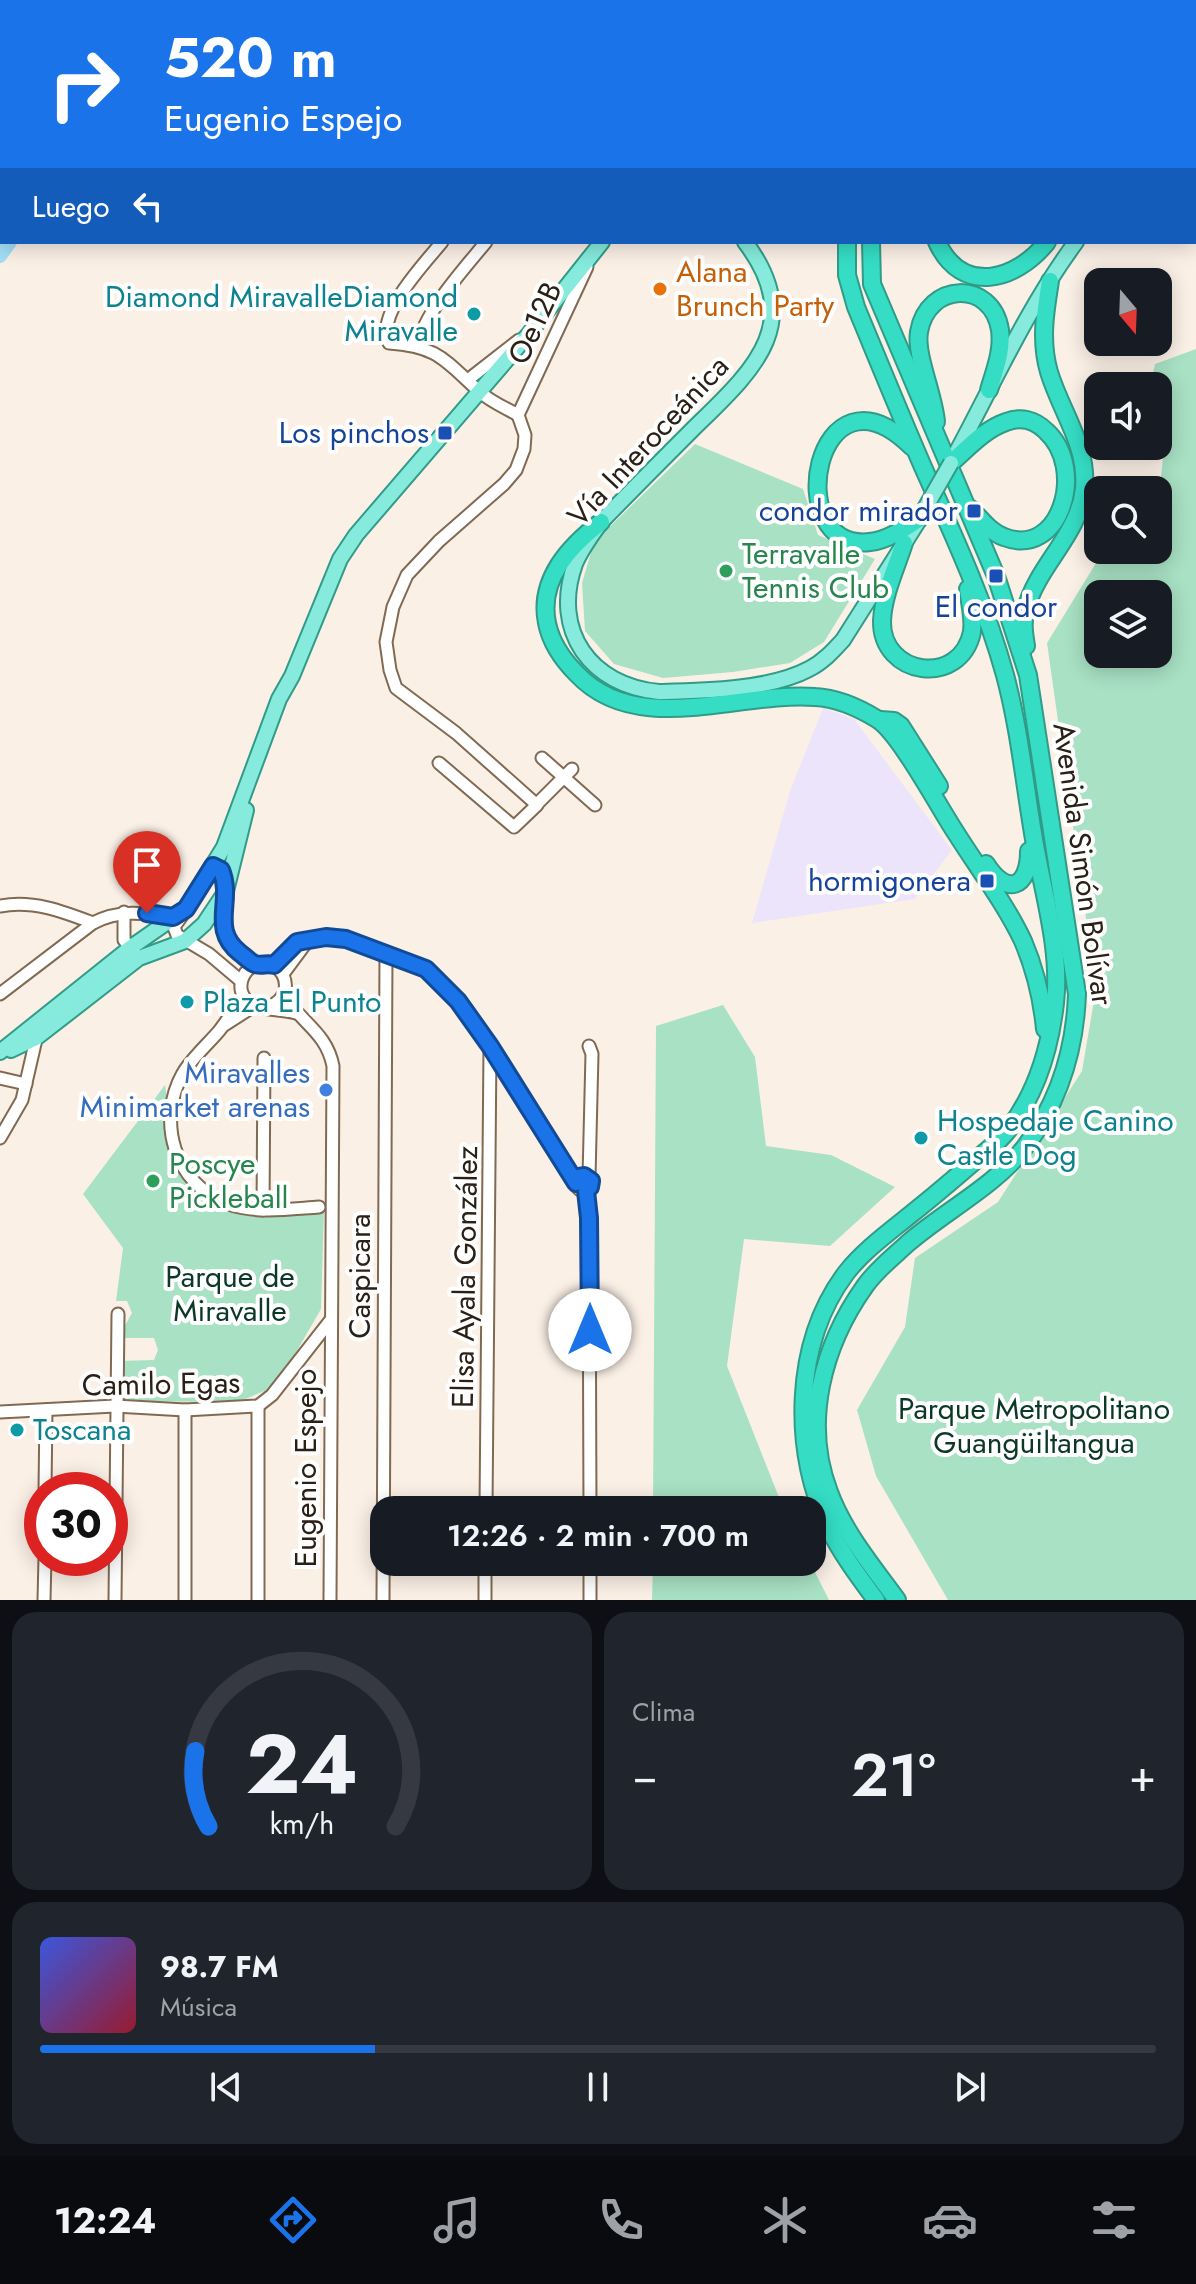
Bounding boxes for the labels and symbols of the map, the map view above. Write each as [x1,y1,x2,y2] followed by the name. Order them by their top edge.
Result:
[676,250,835,327] place label: Alana Brunch Party
[1084,268,1172,356] north arrow
[105,275,458,352] place label: Diamond MiravalleDiamond Miravalle
[497,275,572,371] street label: Oe12B
[651,280,669,298] marker: Alana Brunch Party
[465,305,483,323] marker: Diamond MiravalleDiamond Miravalle
[557,346,738,536] street label: Vía Interoceánica
[279,411,429,454] place label: Los pinchos
[436,424,454,442] marker: Los pinchos
[759,489,959,532] place label: condor mirador
[965,502,983,520] marker: condor mirador
[742,532,889,609] place label: Terravalle Tennis Club
[717,562,735,580] marker: Terravalle Tennis Club
[987,567,1005,585] marker: El condor
[935,585,1058,628] place label: El condor
[1042,720,1125,1009] street label: Avenida Simón Bolívar
[113,831,181,913] pin
[808,859,971,902] place label: hormigonera
[978,872,996,890] marker: hormigonera
[203,980,381,1023] place label: Plaza El Punto
[178,993,196,1011] marker: Plaza El Punto
[80,1051,310,1128] place label: Miravalles Minimarket arenas
[317,1081,335,1099] marker: Miravalles Minimarket arenas
[937,1099,1174,1176] place label: Hospedaje Canino Castle Dog
[912,1129,930,1147] marker: Hospedaje Canino Castle Dog
[169,1142,288,1219] place label: Poscye Pickleball
[441,1145,488,1409] street label: Elisa Ayala González
[144,1172,162,1190] marker: Poscye Pickleball
[338,1213,381,1339] street label: Caspicara
[165,1255,295,1332] park label: Parque de Miravalle
[548,1288,632,1372] position arrow
[81,1361,241,1406] street label: Camilo Egas
[284,1369,327,1567] street label: Eugenio Espejo
[898,1387,1170,1464] park label: Parque Metropolitano Guangüiltangua
[33,1408,131,1451] place label: Toscana
[8,1421,26,1439] marker: Toscana
[24,1472,128,1576] speed limit sign: 30

